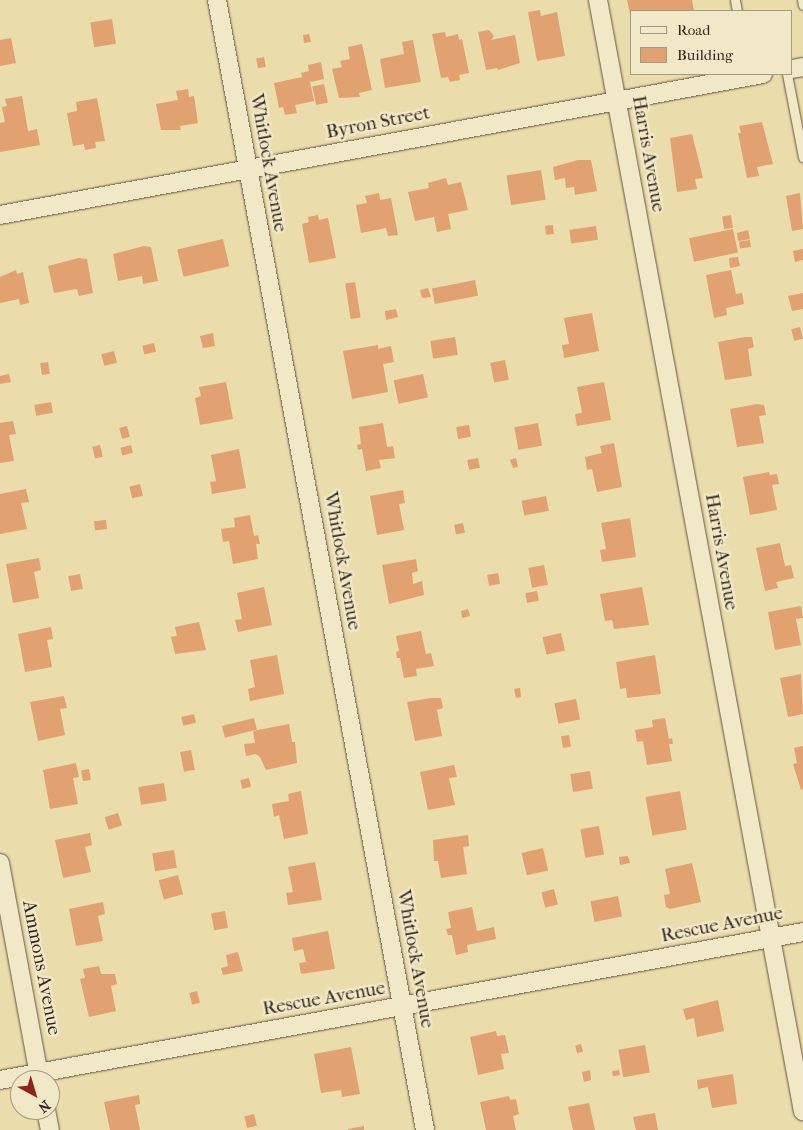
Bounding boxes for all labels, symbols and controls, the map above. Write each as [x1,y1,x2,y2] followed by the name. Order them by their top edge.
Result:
[630,10,793,75] legend
[677,21,710,39] text: Road
[677,46,733,64] text: Building
[245,92,291,234] street label: Whitlock Avenue
[627,94,669,214] street label: Harris Avenue
[324,102,432,144] street label: Byron Street
[319,490,365,632] street label: Whitlock Avenue
[700,492,742,612] street label: Harris Avenue
[392,888,438,1030] street label: Whitlock Avenue
[17,899,65,1037] street label: Ammons Avenue
[659,902,785,948] street label: Rescue Avenue
[261,977,387,1021] street label: Rescue Avenue
[10,1070,60,1120] north arrow
[35,1096,54,1116] text: N

